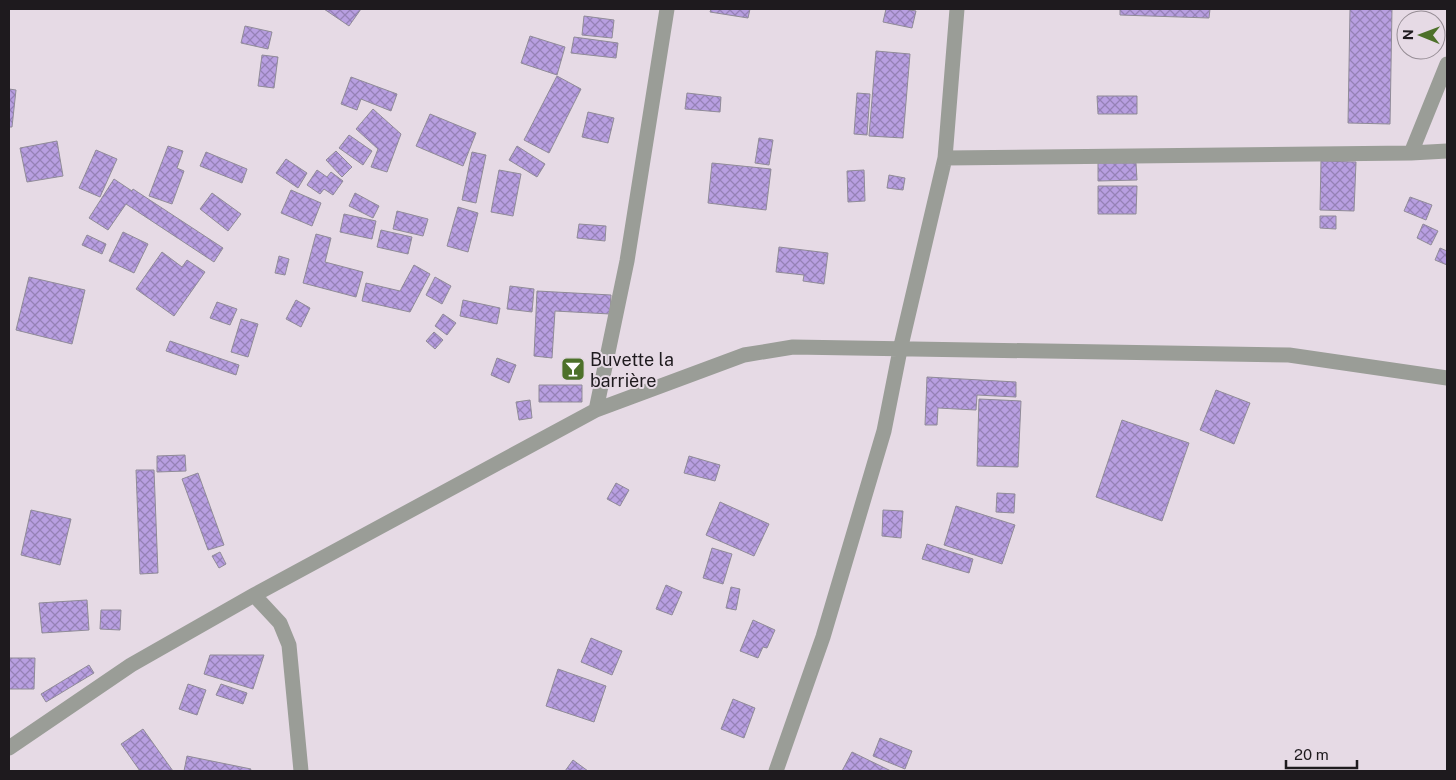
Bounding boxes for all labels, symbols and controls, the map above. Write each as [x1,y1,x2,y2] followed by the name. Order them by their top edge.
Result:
[1396,10,1446,60] north arrow
[1400,29,1416,40] text: N
[590,349,674,391] place label: Buvette la barrière
[560,356,586,382] bar icon: Buvette la barrière
[1286,738,1357,770] scale bar
[1294,746,1329,763] text: 20 m

